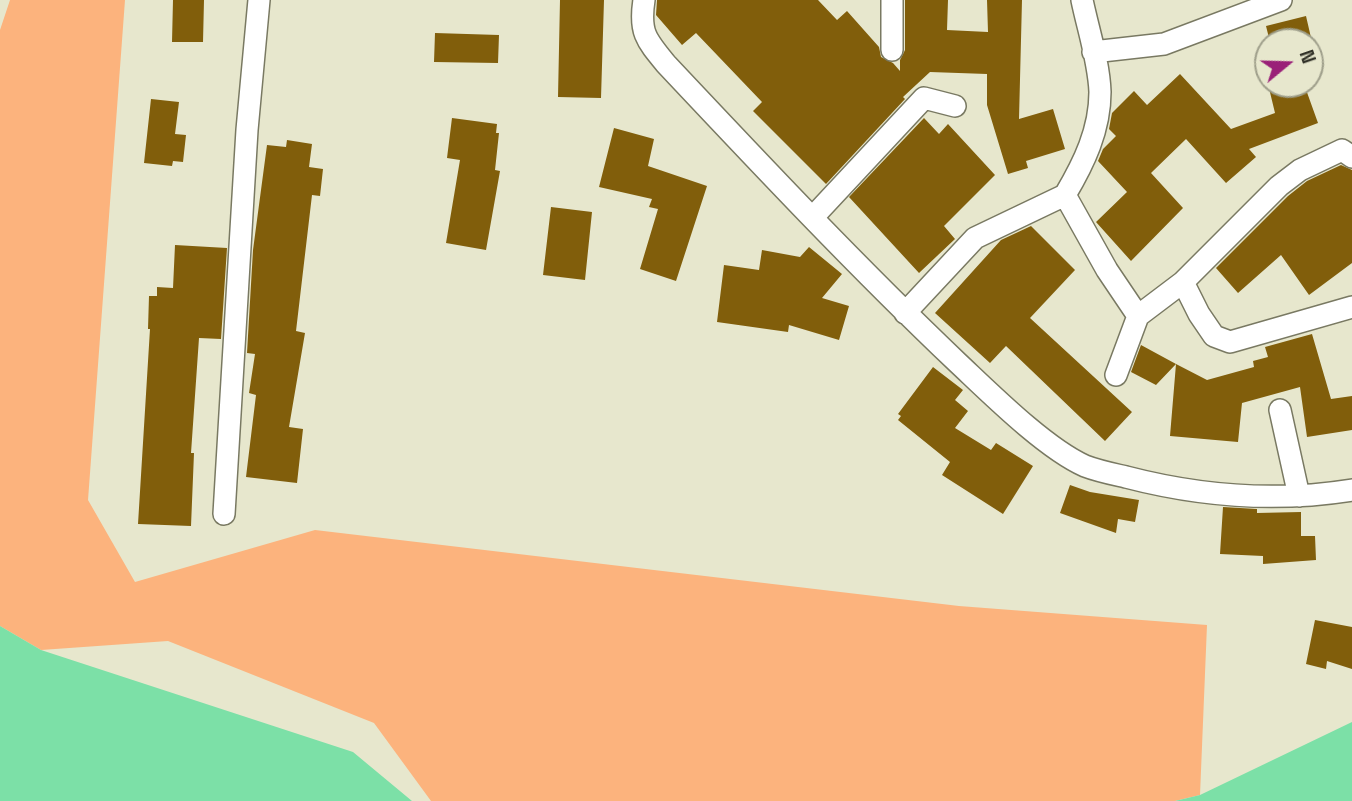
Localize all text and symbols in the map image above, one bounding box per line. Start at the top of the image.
north arrow [1254,28,1324,98]
text: N [1294,47,1321,67]

